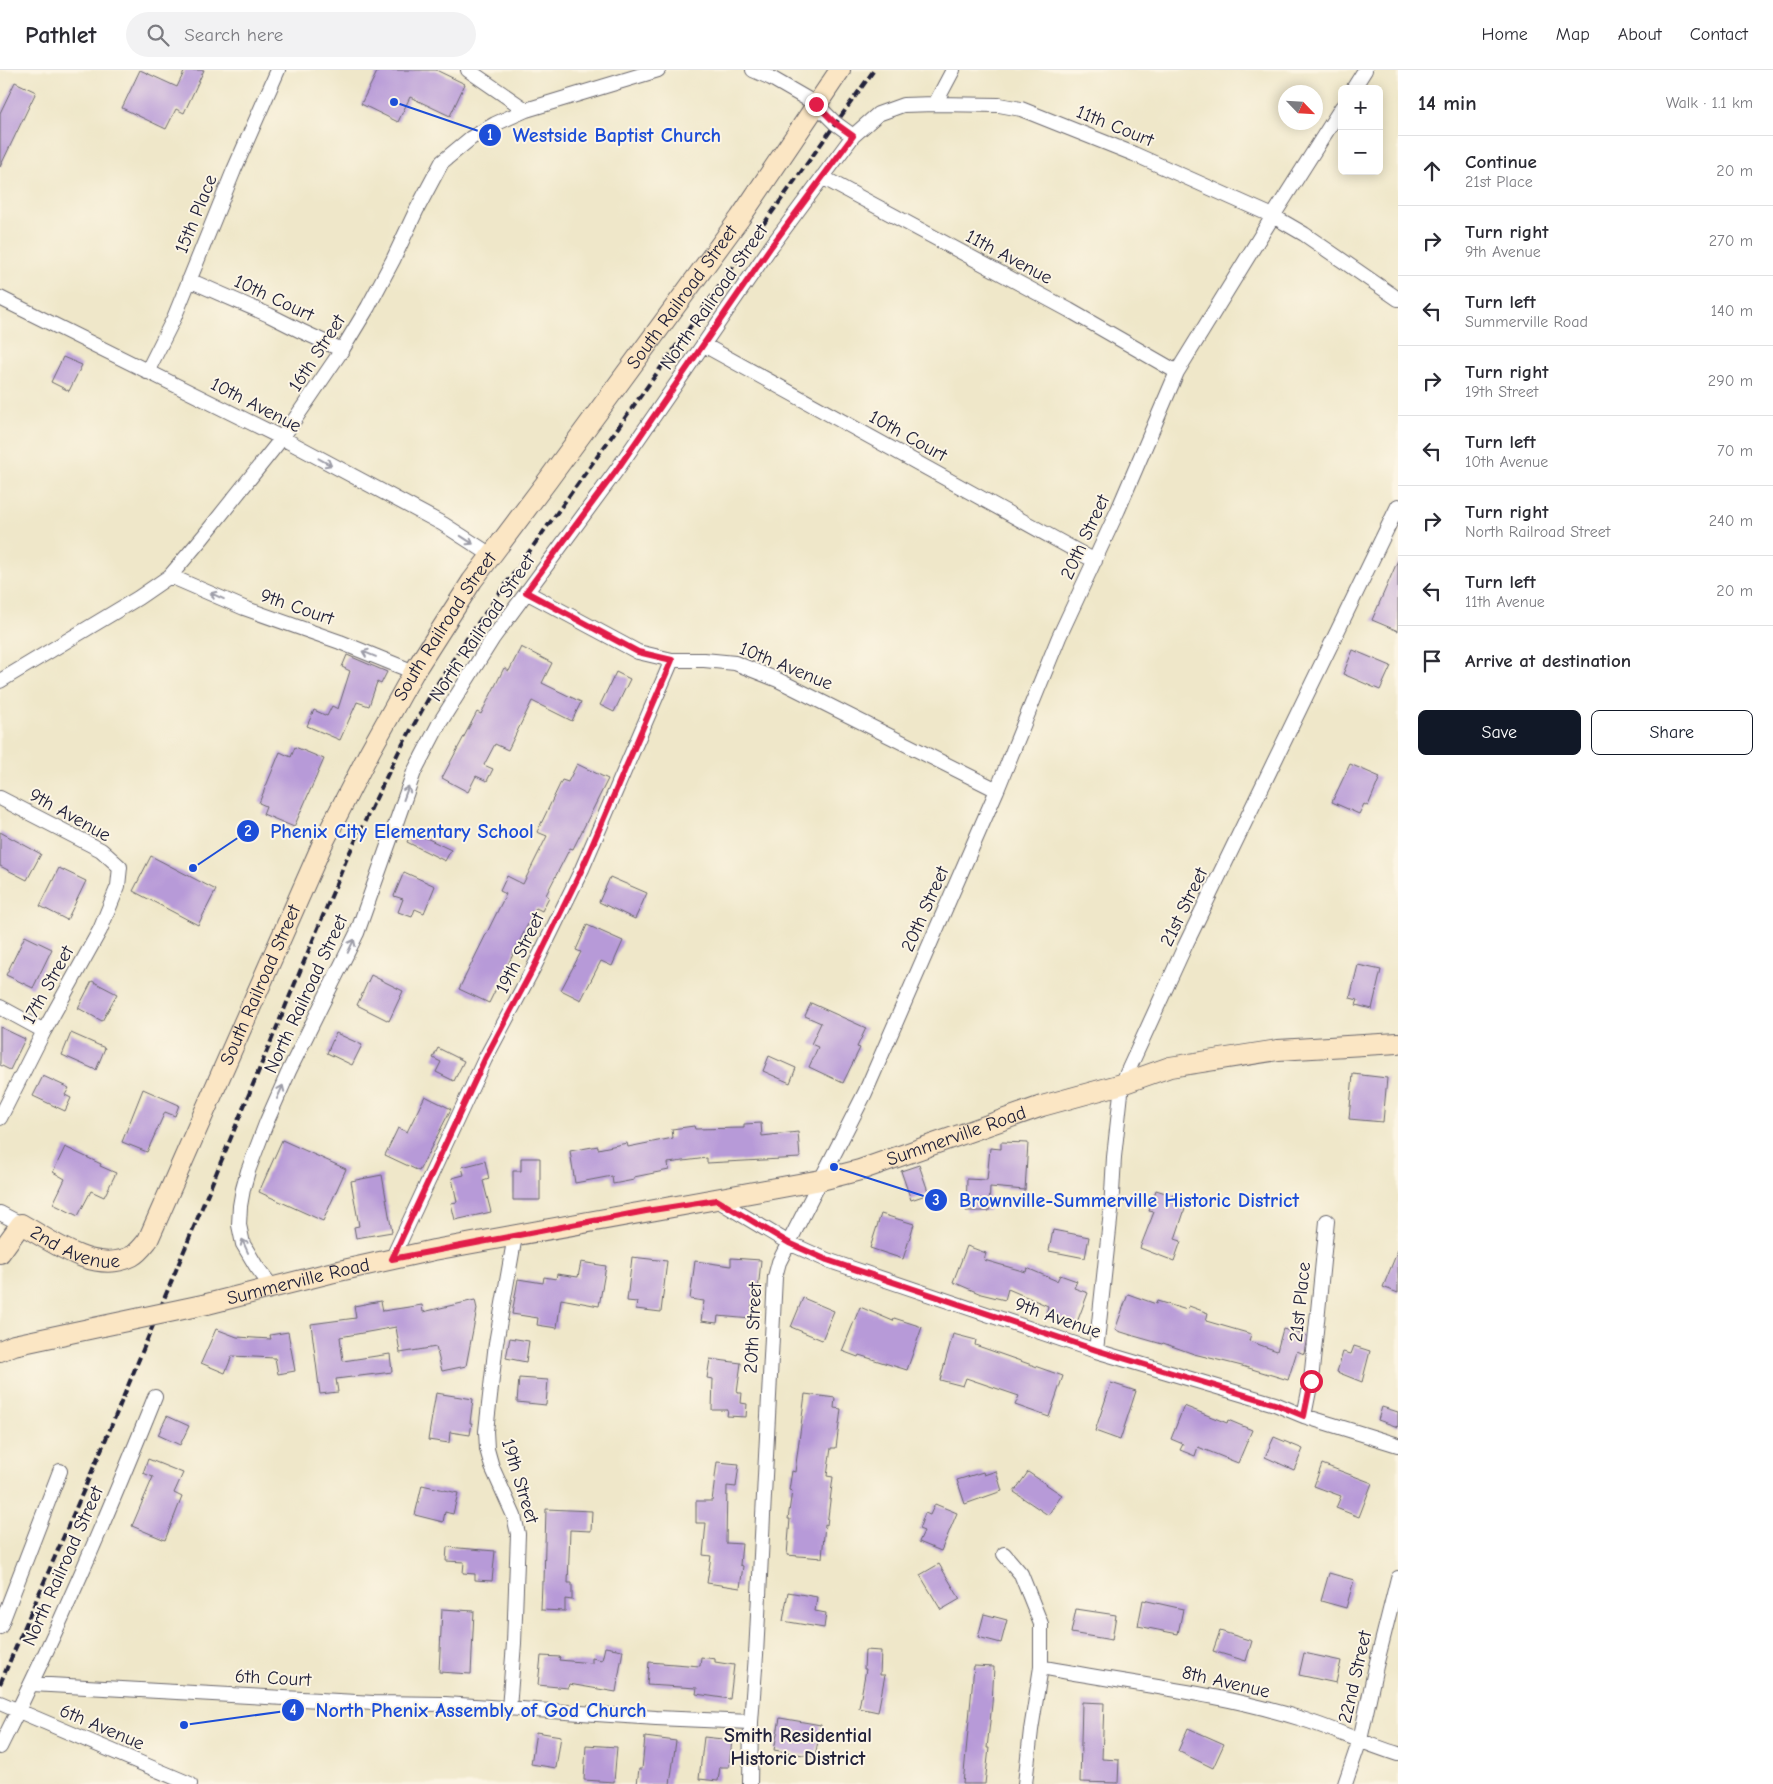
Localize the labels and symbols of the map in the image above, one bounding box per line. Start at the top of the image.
north arrow [1278,85,1323,130]
route end [805,93,828,116]
street label: 11th Court [1073,101,1157,152]
callout: Westside Baptist Church [478,118,731,153]
text: Westside Baptist Church [513,124,721,147]
text: 1 [487,126,493,144]
street label: 15th Place [170,171,222,257]
street label: South Railroad Street [622,220,742,373]
street label: North Railroad Street [656,220,773,374]
street label: 11th Avenue [962,225,1056,289]
street label: 10th Court [231,270,318,326]
street label: 16th Street [284,310,350,396]
street label: 10th Avenue [207,373,305,437]
street label: 10th Court [865,406,951,467]
one-way arrow [317,457,332,467]
street label: 20th Street [1056,491,1114,583]
one-way arrow [460,535,474,545]
street label: South Railroad Street [389,547,501,705]
street label: North Railroad Street [425,550,540,706]
street label: 9th Court [257,584,337,630]
one-way arrow [210,591,225,601]
street label: 10th Avenue [736,637,836,695]
one-way arrow [361,648,376,657]
street label: 9th Avenue [25,784,115,846]
one-way arrow [402,786,411,802]
callout: Phenix City Elementary School [235,813,544,848]
text: Phenix City Elementary School [270,820,534,843]
text: 2 [244,822,252,840]
street label: 20th Street [896,862,954,955]
street label: 21st Street [1156,864,1213,950]
street label: South Railroad Street [215,901,305,1069]
street label: 19th Street [491,909,549,997]
street label: North Railroad Street [260,911,353,1077]
one-way arrow [347,939,356,954]
street label: 17th Street [18,942,79,1028]
one-way arrow [275,1085,285,1100]
street label: Summerville Road [884,1101,1029,1171]
callout: Brownville-Summerville Historic District [924,1183,1309,1218]
text: Brownville-Summerville Historic District [959,1189,1299,1212]
text: 3 [932,1191,940,1209]
street label: 2nd Avenue [26,1221,121,1273]
one-way arrow [240,1239,250,1254]
street label: Summerville Road [225,1254,372,1310]
street label: 21st Place [1285,1261,1315,1343]
street label: 20th Street [740,1281,766,1374]
street label: 9th Avenue [1012,1293,1104,1343]
route start [1300,1370,1323,1393]
street label: 19th Street [497,1436,543,1526]
street label: North Railroad Street [18,1482,108,1649]
street label: 22nd Street [1334,1628,1376,1725]
street label: 8th Avenue [1180,1661,1272,1703]
street label: 6th Court [234,1665,312,1691]
callout: North Phenix Assembly of God Church [280,1692,656,1727]
street label: 6th Avenue [56,1699,148,1755]
text: North Phenix Assembly of God Church [315,1699,647,1722]
text: 4 [289,1701,297,1719]
district label: Smith Residential Historic District [724,1724,872,1770]

